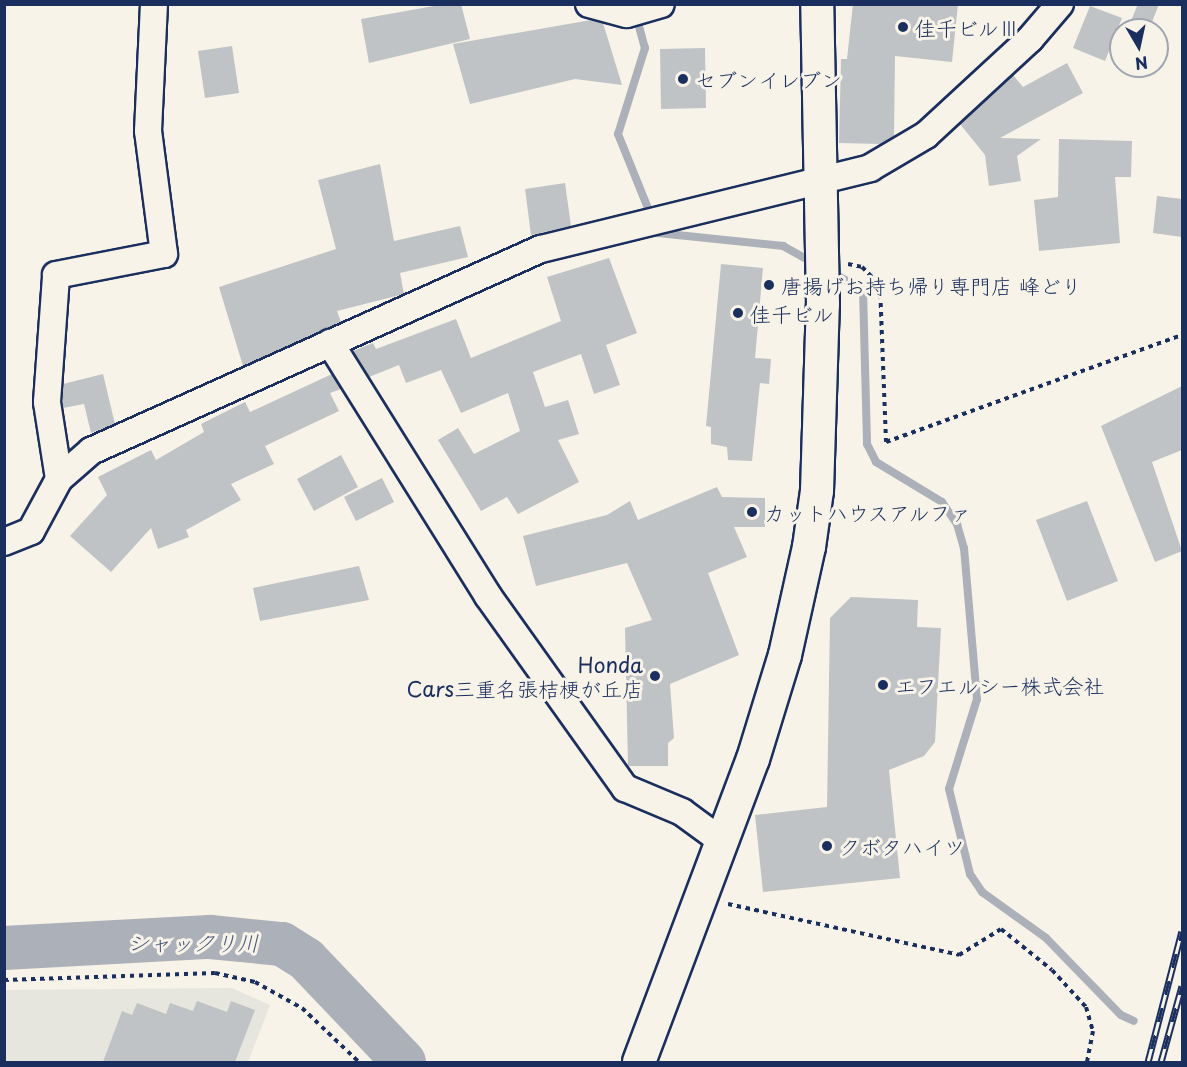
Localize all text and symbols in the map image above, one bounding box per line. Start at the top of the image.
place label: 佳千ビルⅢ [915,14,1020,40]
north arrow [1109,18,1169,78]
marker: 佳千ビルⅢ [896,20,910,34]
text: N [1133,51,1150,77]
place label: セブンイレブン [695,66,842,92]
marker: セブンイレブン [676,72,690,86]
place label: 唐揚げお持ち帰り専門店 峰どり [781,272,1082,298]
marker: 唐揚げお持ち帰り専門店 峰どり [762,278,776,292]
place label: 佳千ビル [750,300,834,326]
marker: 佳千ビル [731,306,745,320]
place label: カットハウスアルファ [764,499,974,525]
marker: カットハウスアルファ [745,505,759,519]
place label: Honda Cars三重名張桔梗が丘店 [407,651,643,701]
marker: Honda Cars三重名張桔梗が丘店 [648,669,662,683]
place label: エフエルシー株式会社 [895,672,1105,698]
marker: エフエルシー株式会社 [876,678,890,692]
place label: クボタハイツ [839,833,965,859]
marker: クボタハイツ [820,839,834,853]
water label: シャックリ川 [127,929,259,955]

